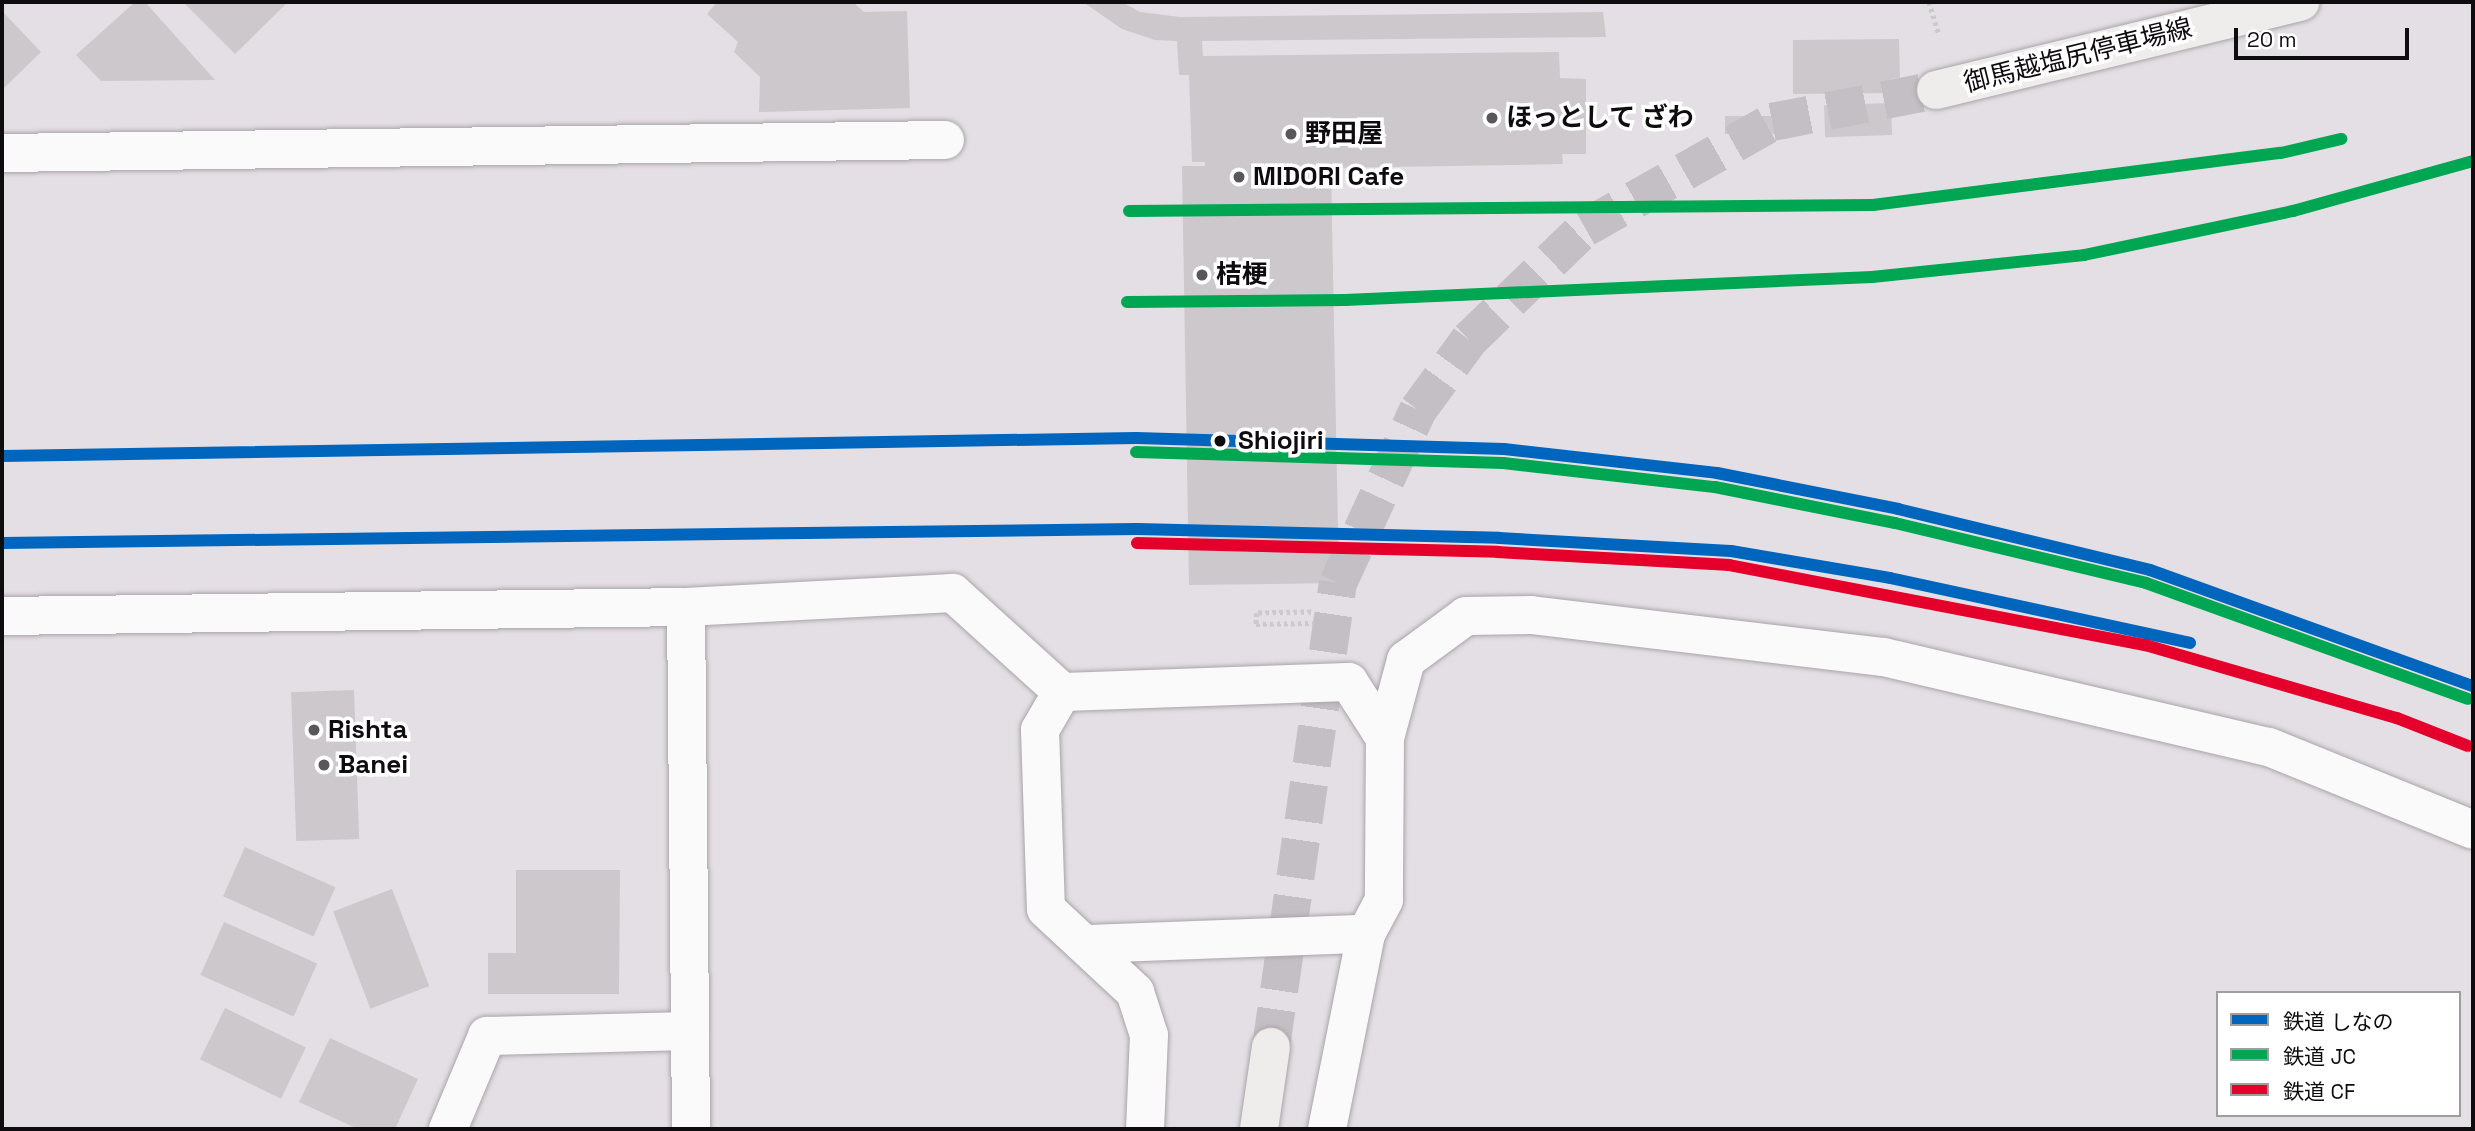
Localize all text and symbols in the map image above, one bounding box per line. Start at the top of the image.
street label: 御馬越塩尻停車場線 [1961,13,2195,99]
scale bar [2237,14,2412,58]
text: 20 m [2247,26,2297,53]
place label: ほっとして ざわ [1506,102,1695,134]
marker: ほっとして ざわ [1484,110,1500,126]
place label: 野田屋 [1305,118,1383,150]
marker: 野田屋 [1283,126,1299,142]
place label: MIDORI Cafe [1253,161,1404,193]
marker: MIDORI Cafe [1231,169,1247,185]
place label: 桔梗 [1216,259,1268,291]
marker: 桔梗 [1194,267,1210,283]
place label: Shiojiri [1238,425,1324,457]
marker: Shiojiri [1208,429,1232,453]
place label: Rishta [328,714,408,746]
marker: Rishta [306,722,322,738]
place label: Banei [338,749,408,781]
marker: Banei [316,757,332,773]
legend [2216,991,2461,1117]
text: 鉄道 しなの [2283,1008,2393,1035]
text: 鉄道 JC [2283,1043,2356,1070]
text: 鉄道 CF [2283,1078,2355,1105]

